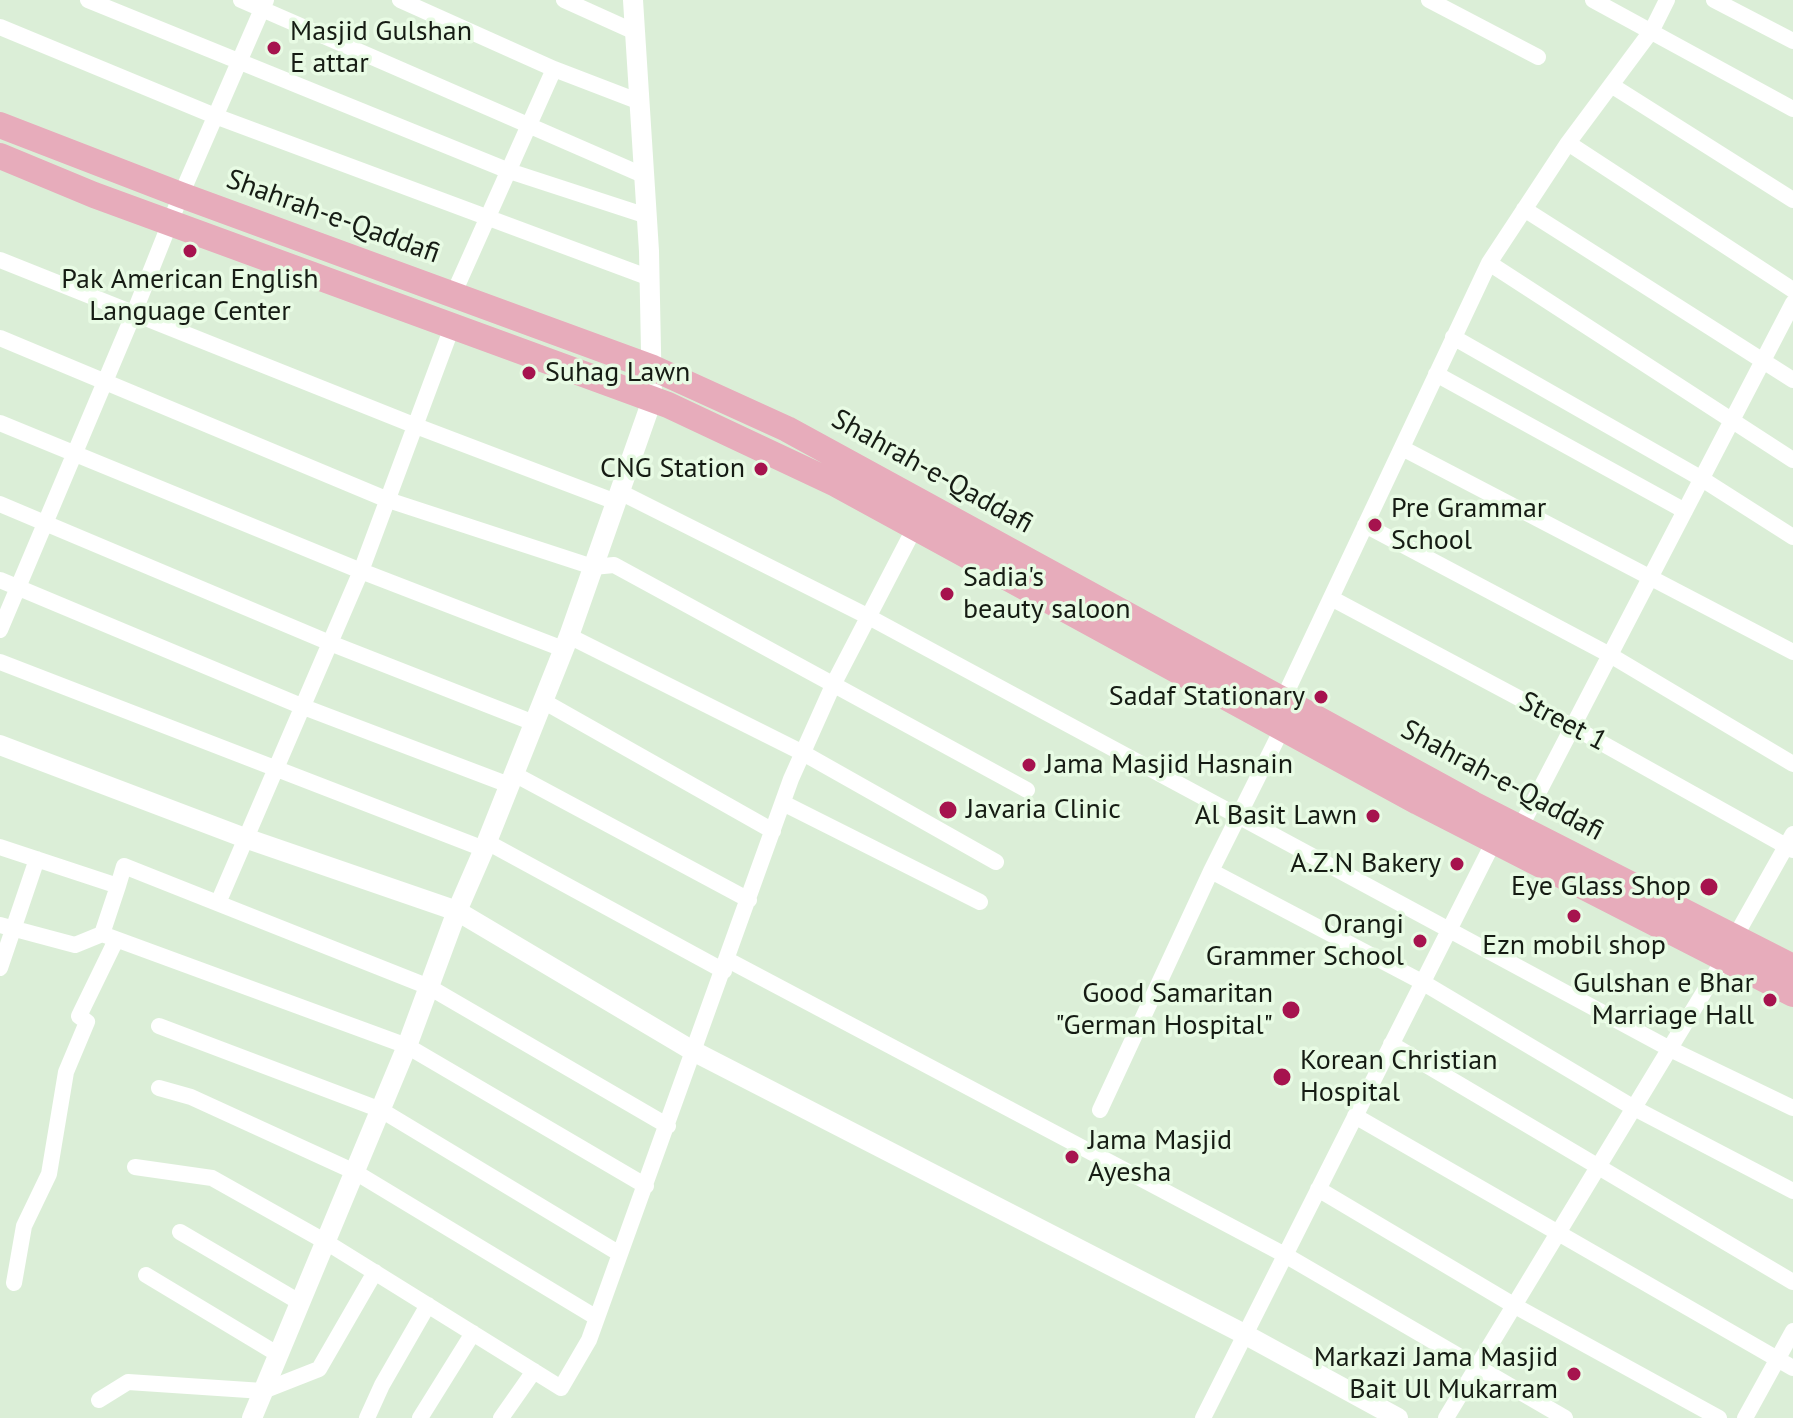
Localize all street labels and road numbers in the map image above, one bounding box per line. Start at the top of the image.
street label: Shahrah-e-Qaddafi [222,163,444,271]
street label: Shahrah-e-Qaddafi [826,403,1038,541]
street label: Street 1 [1514,685,1612,759]
street label: Shahrah-e-Qaddafi [1395,713,1609,849]

